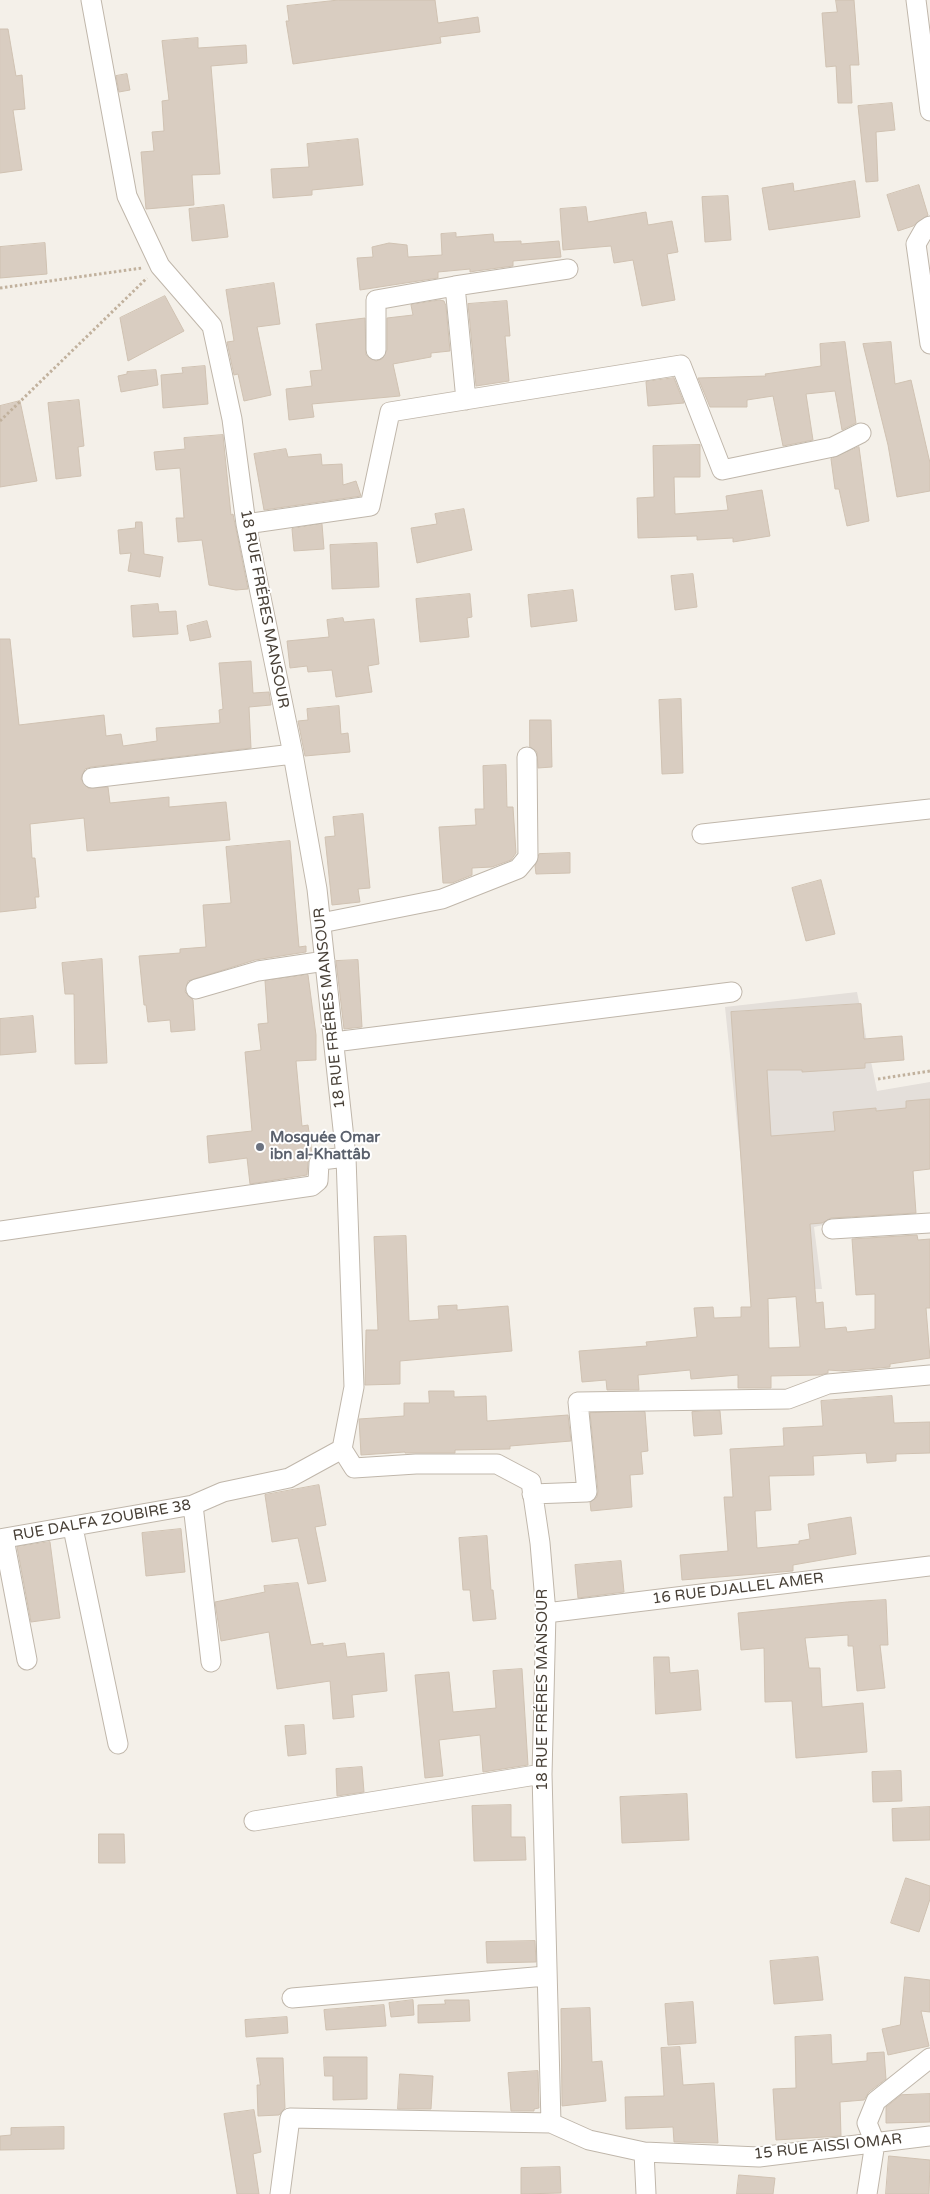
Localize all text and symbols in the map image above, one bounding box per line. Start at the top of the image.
street label: 18 RUE FRÉRES MANSOUR [236,508,292,710]
street label: 18 RUE FRÉRES MANSOUR [310,907,350,1109]
place label: Mosquée Omar ibn al-Khattâb [270,1129,380,1164]
marker: Mosquée Omar ibn al-Khattâb [254,1141,266,1153]
street label: RUE DALFA ZOUBIRE 38 [12,1496,192,1546]
street label: 16 RUE DJALLEL AMER [651,1570,825,1608]
street label: 18 RUE FRÉRES MANSOUR [534,1589,552,1791]
street label: 15 RUE AISSI OMAR [753,2130,903,2164]

